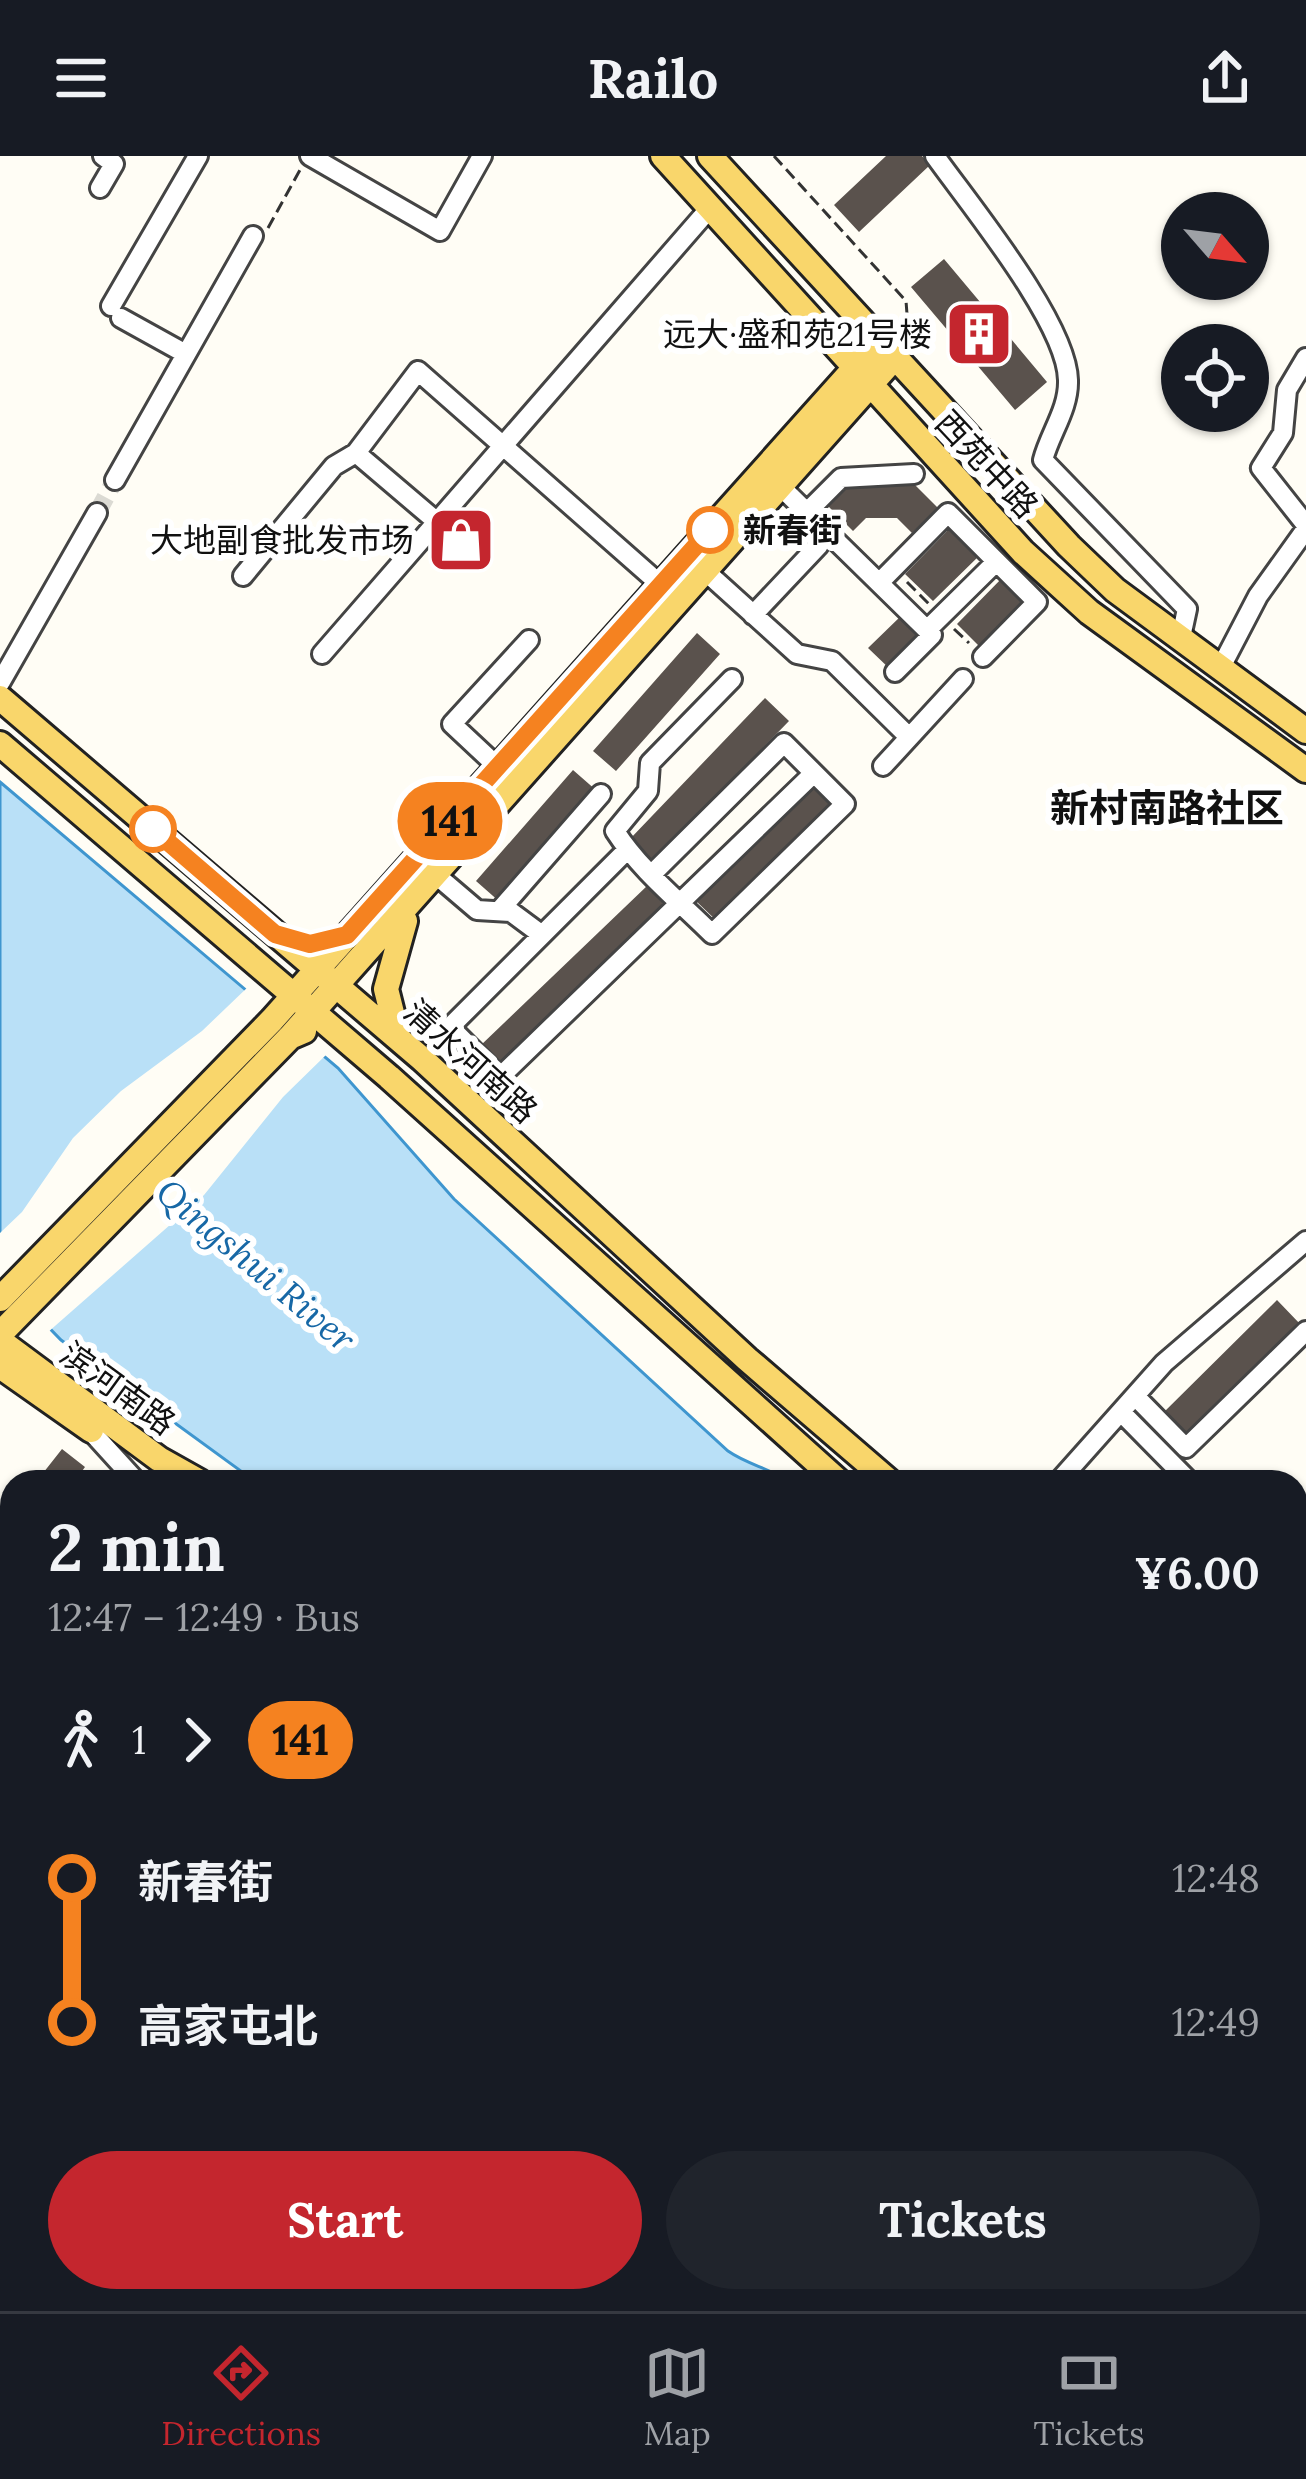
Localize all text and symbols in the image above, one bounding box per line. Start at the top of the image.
text: Railo [588,44,718,113]
icon: menu [48,45,114,111]
icon: share [1192,45,1258,111]
north arrow [1161,192,1269,300]
map controls [1161,192,1269,432]
building icon: 远大·盛和苑21号楼 [944,299,1014,369]
place label: 远大·盛和苑21号楼 [663,313,932,355]
button: locate [1161,324,1269,432]
street label: 西苑中路 [927,401,1047,527]
shop icon: 大地副食批发市场 [426,505,496,575]
marker: 新春街 [688,508,732,552]
place label: 新春街 [743,509,842,551]
place label: 大地副食批发市场 [150,519,414,561]
line badge: 141 [381,782,519,860]
district label: 新村南路社区 [1050,783,1284,833]
text: 141 [421,794,479,848]
unlabelled marker [131,807,175,851]
street label: 清水河南路 [396,990,546,1132]
water label: Qingshui River [147,1168,365,1362]
street label: 滨河南路 [52,1332,184,1444]
text: 2 min [48,1505,225,1589]
text: ¥6.00 [1135,1544,1260,1601]
text: 12:47 – 12:49 · Bus [48,1592,360,1642]
icon: walk [48,1707,114,1773]
icon: forward [164,1707,230,1773]
text: 141 [272,1713,329,1767]
text: 1 [132,1715,146,1765]
text: 新春街 [138,1853,273,1910]
text: 12:48 [1172,1853,1260,1903]
text: 高家屯北 [138,1997,318,2054]
text: 12:49 [1171,1997,1260,2047]
button: Start [48,2151,642,2289]
button: Tickets [666,2151,1260,2289]
tab: Directions [161,2340,321,2454]
tab: Map [644,2340,711,2454]
tab: Tickets [1033,2340,1145,2454]

